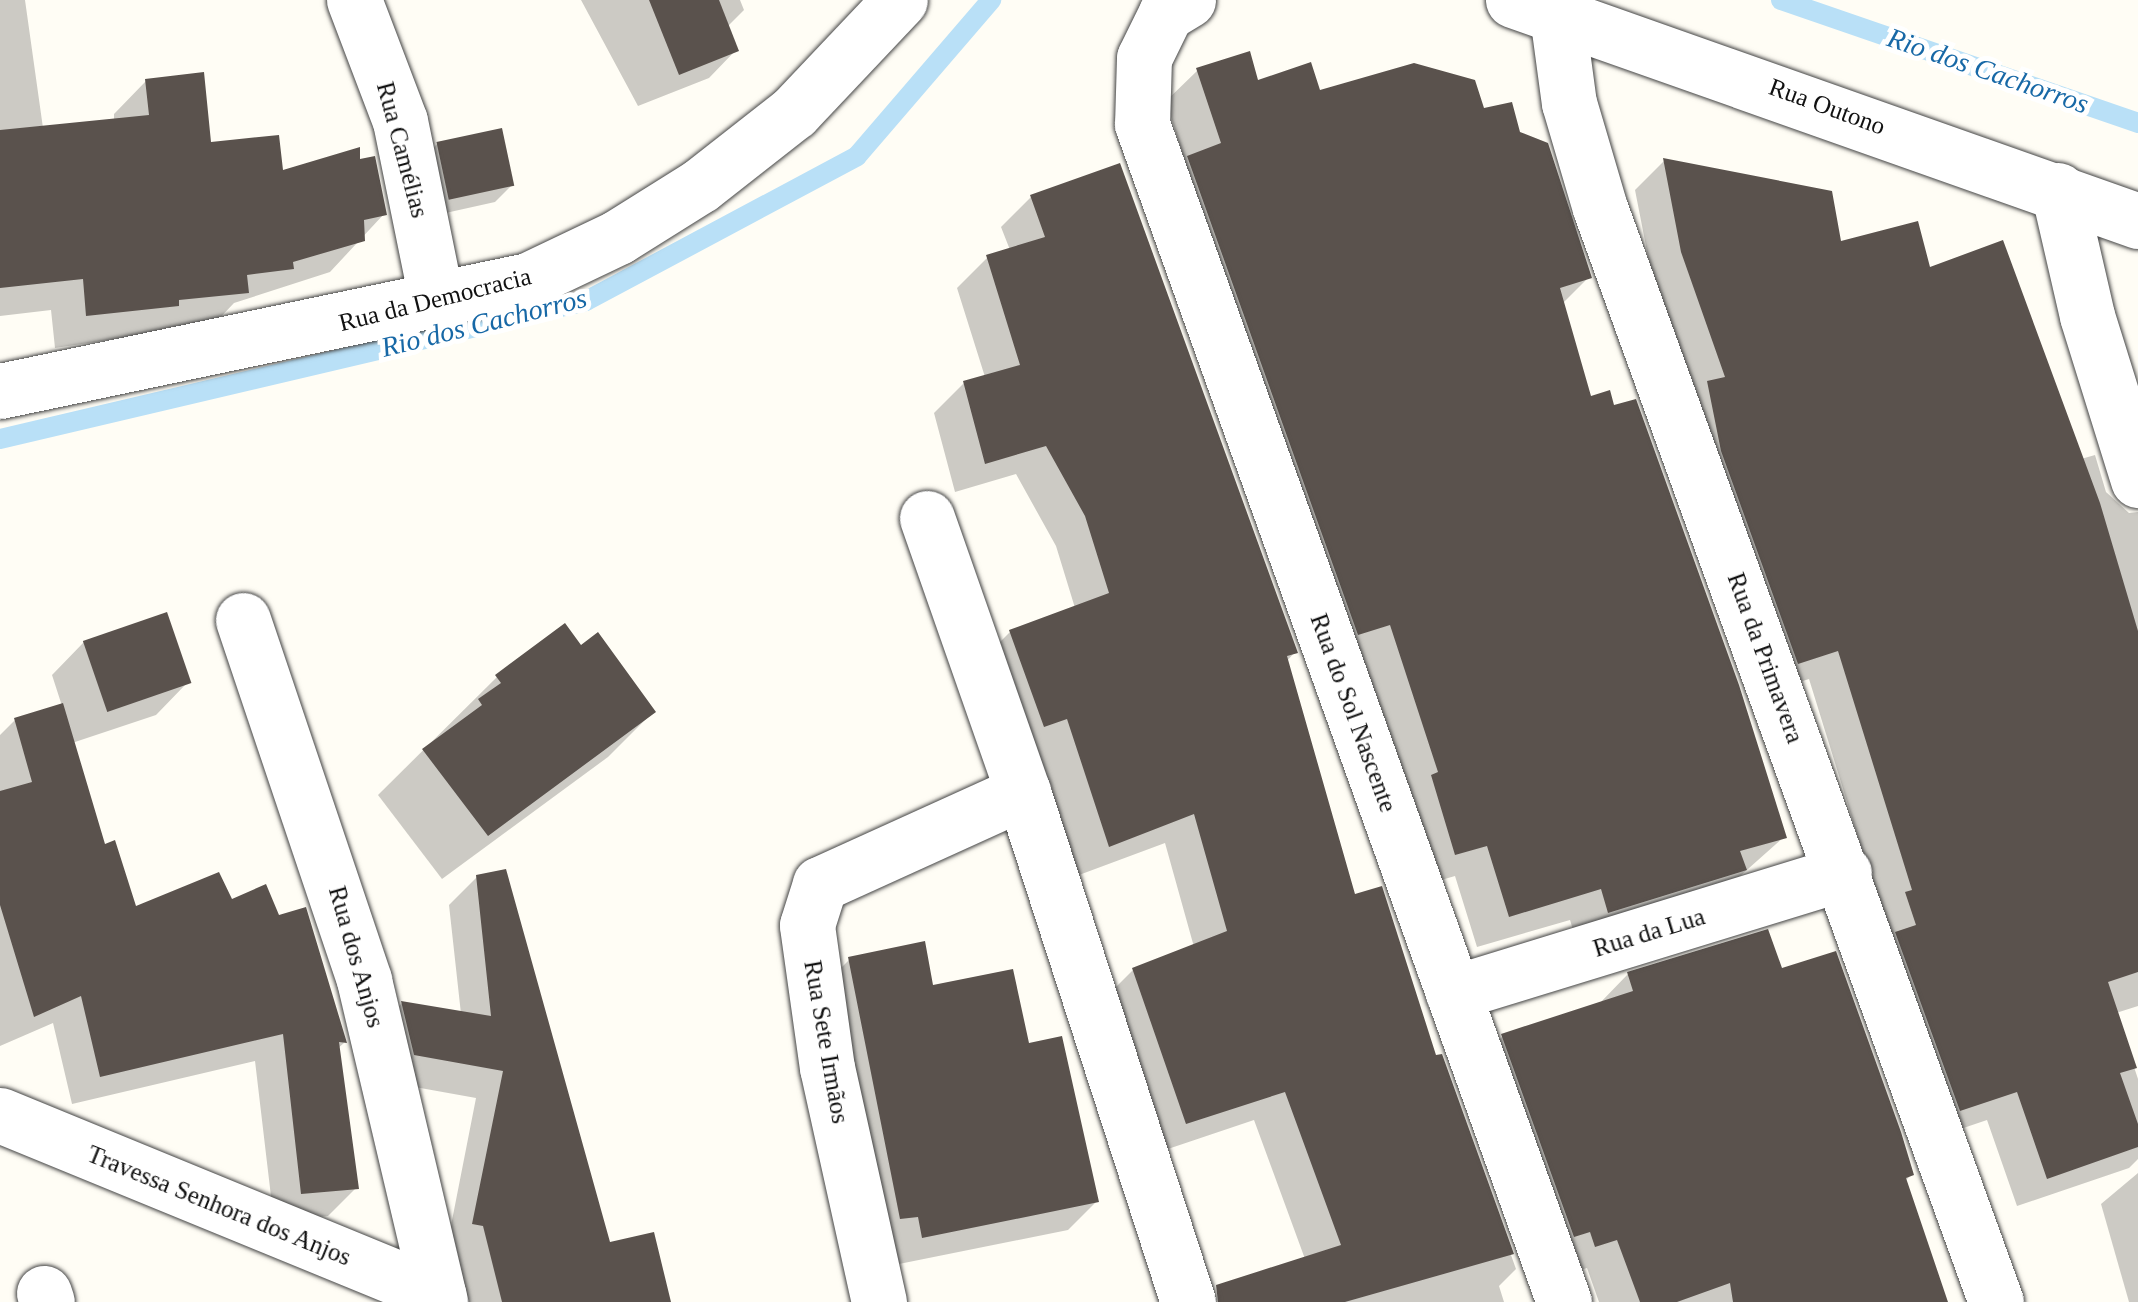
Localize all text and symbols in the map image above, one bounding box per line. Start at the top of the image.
water label: Rio dos Cachorros [1883,21,2093,121]
street label: Rua Outono [1765,72,1889,142]
street label: Rua Camélias [369,79,435,221]
street label: Rua da Democracia [336,262,534,338]
water label: Rio dos Cachorros [378,281,590,365]
street label: Rua da Primavera [1720,569,1810,747]
street label: Rua do Sol Nascente [1303,610,1403,816]
street label: Rua dos Anjos [321,882,391,1032]
street label: Rua da Lua [1590,902,1708,964]
street label: Rua Sete Irmãos [797,958,855,1126]
street label: Travessa Senhora dos Anjos [82,1139,356,1273]

